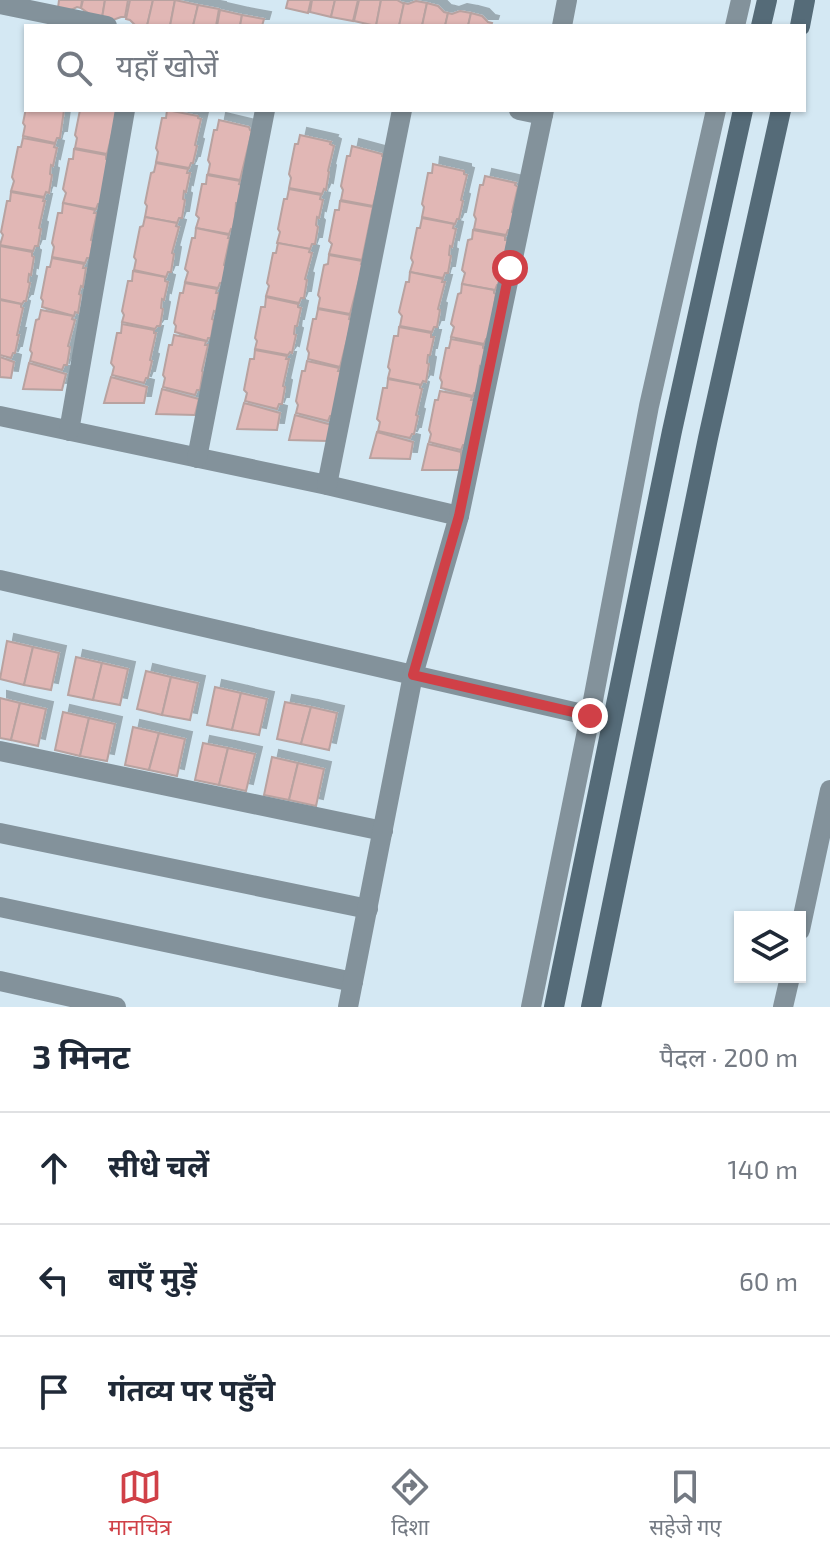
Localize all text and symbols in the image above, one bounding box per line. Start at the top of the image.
search box [24,24,806,112]
icon: search [52,46,96,90]
text: यहाँ खोजें [116,47,218,83]
route start [492,250,528,286]
route end [572,698,608,734]
map controls [734,911,806,983]
button: layers [734,911,806,983]
text: 3 मिनट [32,1035,130,1076]
text: पैदल · 200 m [660,1041,798,1072]
icon: ahead [32,1146,76,1190]
text: सीधे चलें [108,1147,209,1183]
text: 140 m [727,1153,798,1184]
icon: left [32,1258,76,1302]
text: बाएँ मुड़ें [108,1259,197,1295]
text: 60 m [739,1265,798,1296]
icon: arrive [32,1370,76,1414]
text: गंतव्य पर पहुँचे [108,1371,275,1407]
tab: मानचित्र [108,1465,171,1544]
tab: दिशा [388,1465,432,1544]
tab: सहेजे गए [649,1465,722,1544]

